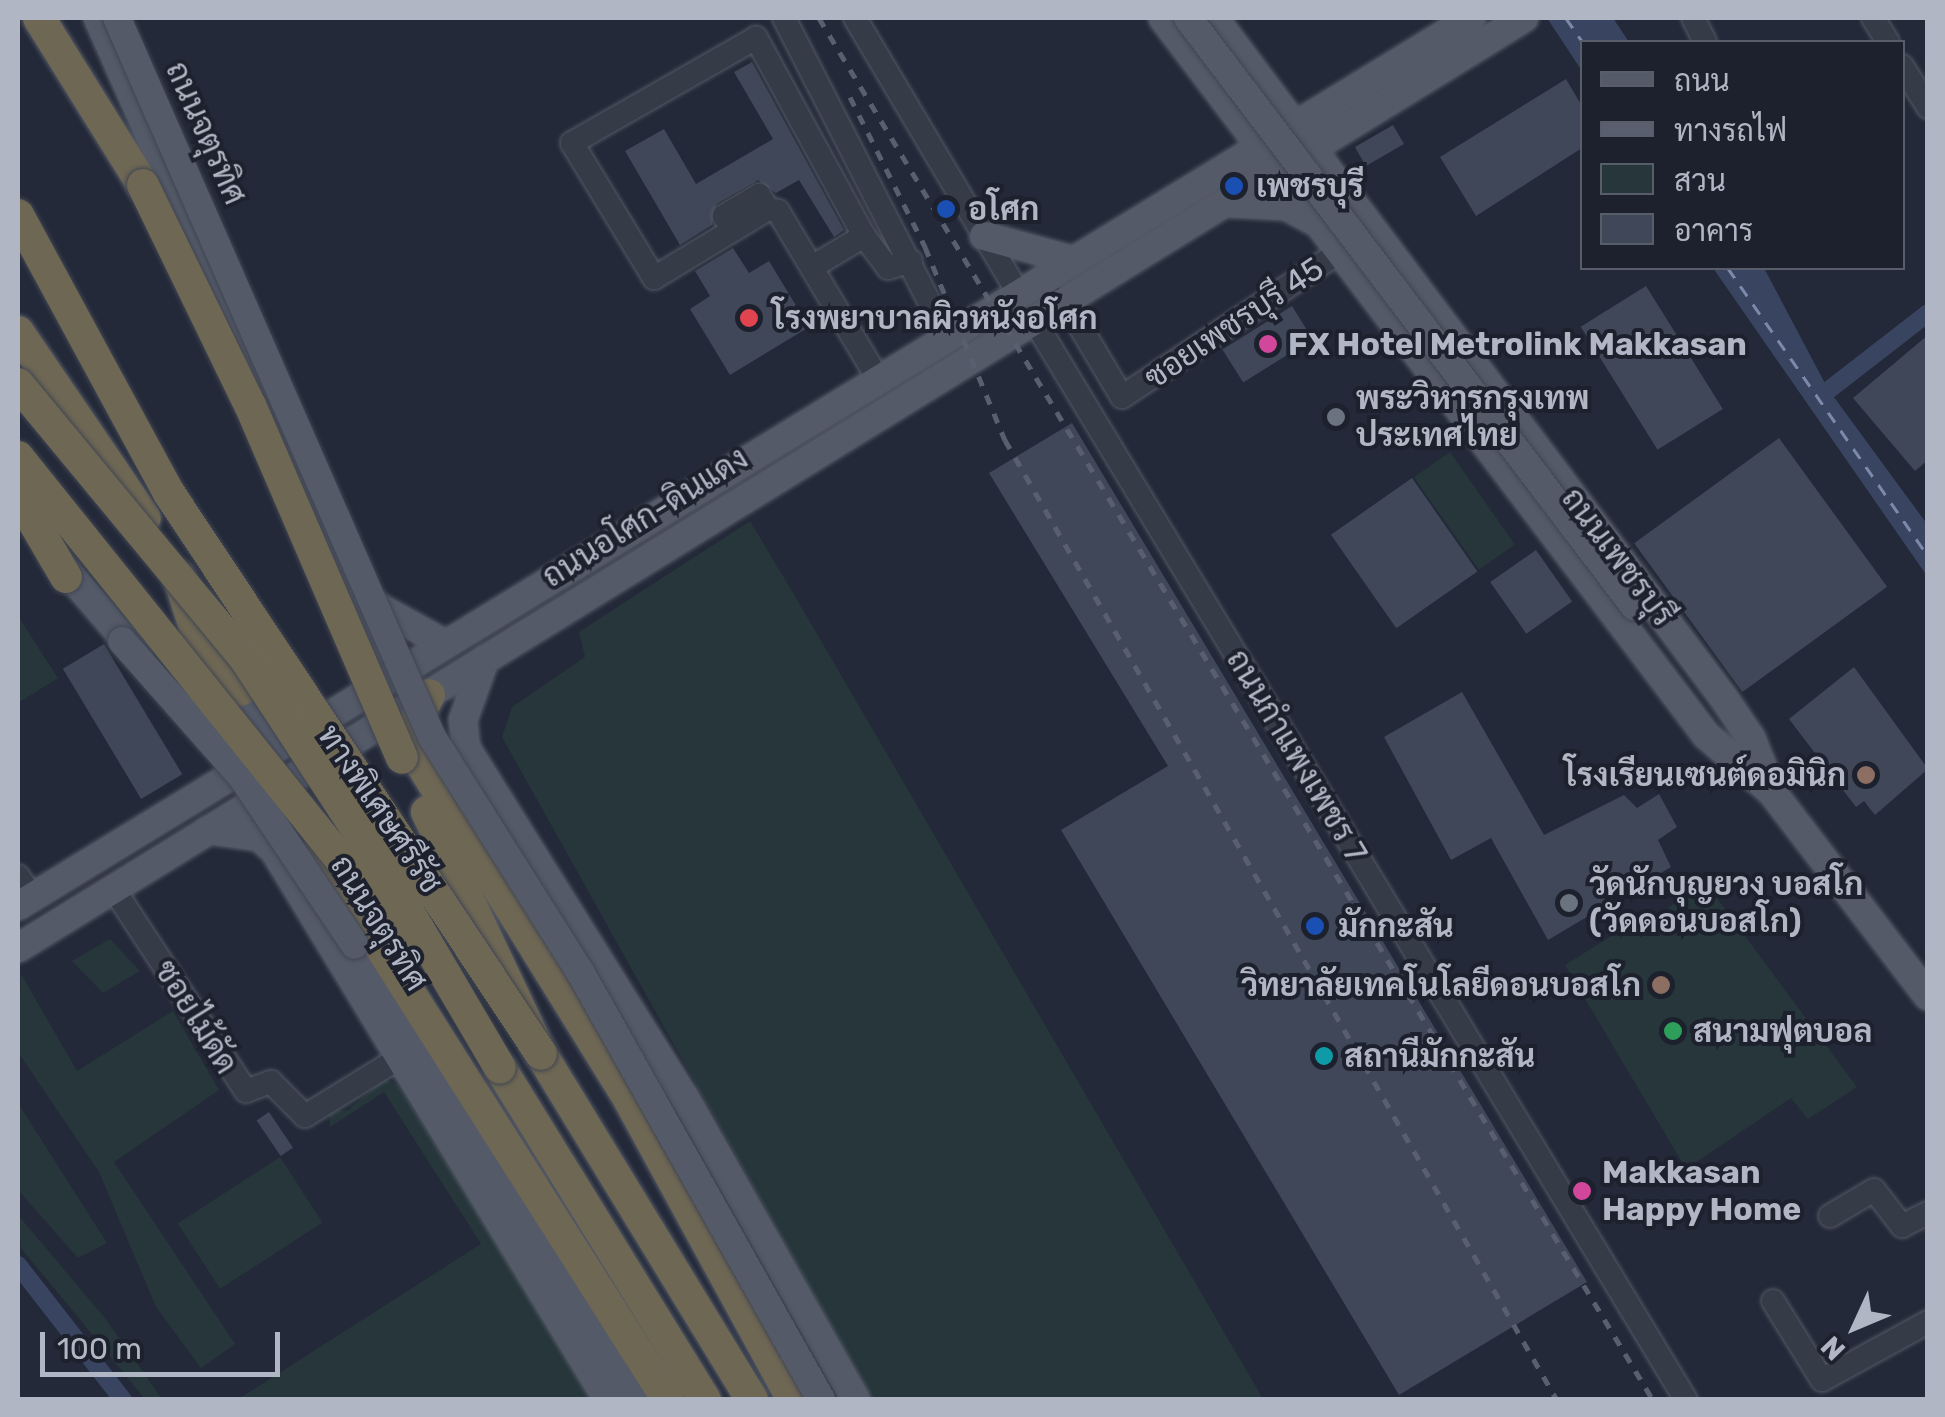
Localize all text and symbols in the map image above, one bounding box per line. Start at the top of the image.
legend [1580,40,1905,270]
street label: ถนนจตุรทิศ [157,56,255,210]
text: ถนน [1674,63,1730,99]
text: ทางรถไฟ [1674,113,1787,149]
text: สวน [1674,163,1726,199]
place label: เพชรบุรี [1256,167,1364,205]
marker: เพชรบุรี [1221,173,1247,199]
place label: อโศก [968,190,1039,228]
marker: อโศก [933,196,959,222]
text: อาคาร [1674,213,1753,249]
street label: ซอยเพชรบุรี 45 [1137,249,1331,397]
place label: โรงพยาบาลผิวหนังอโศก [772,299,1098,337]
marker: โรงพยาบาลผิวหนังอโศก [736,305,762,331]
place label: FX Hotel Metrolink Makkasan [1288,325,1747,363]
marker: FX Hotel Metrolink Makkasan [1257,333,1279,355]
place label: พระวิหารกรุงเทพ ประเทศไทย [1356,380,1589,455]
marker: พระวิหารกรุงเทพ ประเทศไทย [1325,406,1347,428]
street label: ถนนอโศก-ดินแดง [535,439,755,595]
street label: ถนนเพชรบุรี [1554,480,1682,634]
street label: ถนนกำแพงเพชร 7 [1218,643,1376,869]
street label: ทางพิเศษศรีรัช [310,718,450,900]
place label: โรงเรียนเซนต์ดอมินิก [1564,756,1846,794]
marker: โรงเรียนเซนต์ดอมินิก [1855,764,1877,786]
street label: ถนนจตุรทิศ [322,848,436,998]
place label: วัดนักบุญยวง บอสโก (วัดดอนบอสโก) [1589,866,1863,941]
marker: วัดนักบุญยวง บอสโก (วัดดอนบอสโก) [1558,892,1580,914]
place label: มักกะสัน [1338,907,1454,945]
marker: มักกะสัน [1302,913,1328,939]
street label: ซอยไม้ดัด [146,953,246,1081]
place label: วิทยาลัยเทคโนโลยีดอนบอสโก [1241,966,1641,1004]
marker: วิทยาลัยเทคโนโลยีดอนบอสโก [1650,974,1672,996]
place label: สนามฟุตบอล [1693,1012,1872,1050]
marker: สนามฟุตบอล [1662,1020,1684,1042]
place label: สถานีมักกะสัน [1344,1037,1535,1075]
marker: สถานีมักกะสัน [1313,1045,1335,1067]
place label: Makkasan Happy Home [1602,1154,1802,1229]
marker: Makkasan Happy Home [1571,1180,1593,1202]
north arrow [1805,1277,1905,1377]
scale bar [45,1312,285,1374]
text: N [1814,1329,1852,1367]
text: 100 m [57,1331,142,1367]

